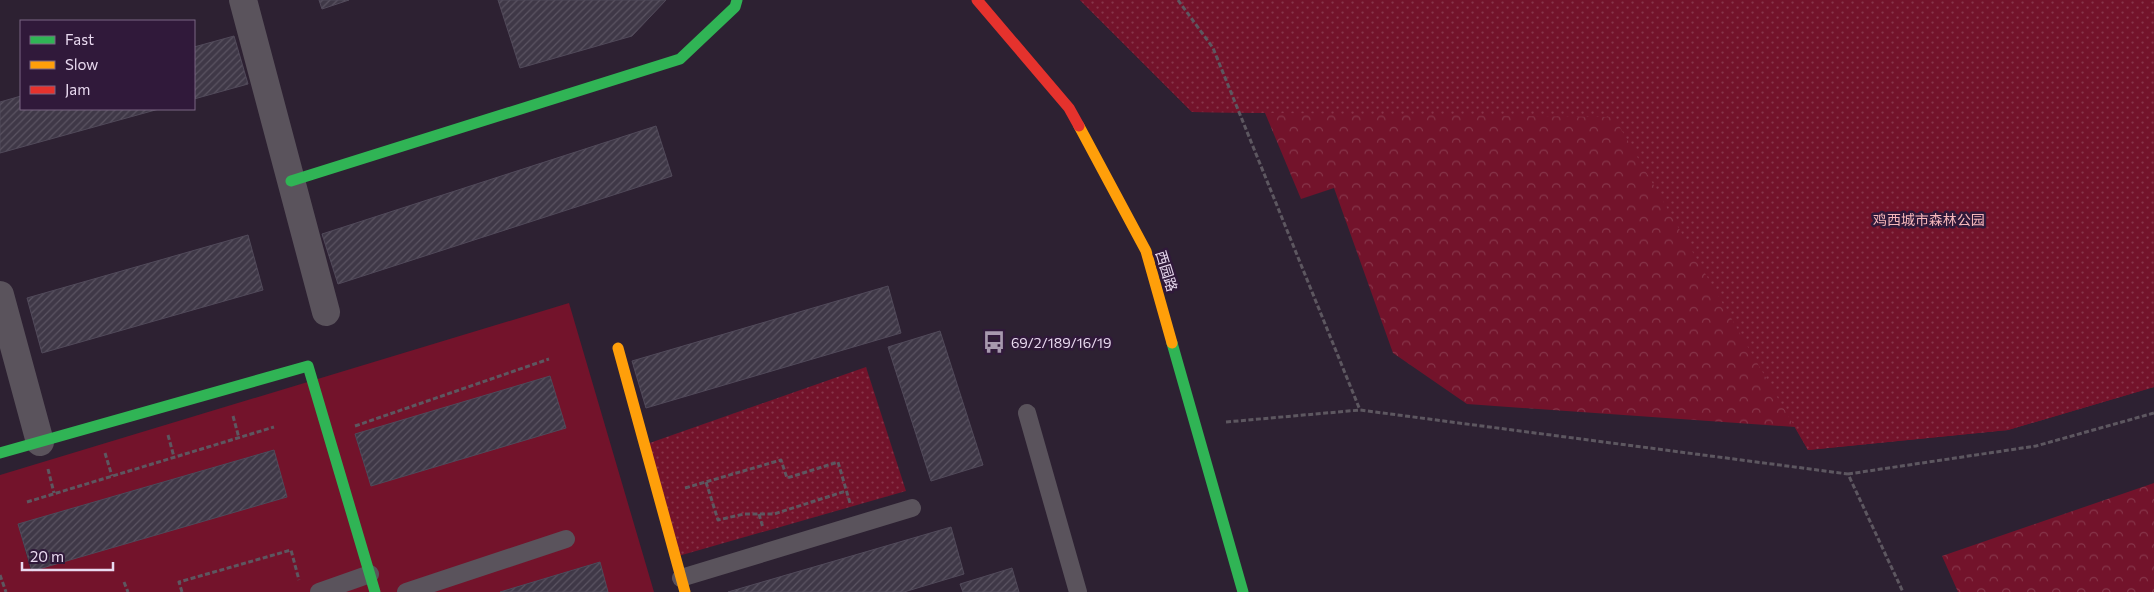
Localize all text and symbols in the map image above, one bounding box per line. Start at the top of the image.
legend [20,20,195,110]
text: Fast [65,30,94,48]
text: Slow [65,55,98,73]
text: Jam [65,80,90,98]
park label: 鸡西城市森林公园 [1873,211,1985,228]
street label: 西园路 [1153,248,1181,294]
bus stop icon: 69/2/189/16/19 [981,329,1007,355]
place label: 69/2/189/16/19 [1011,334,1112,351]
scale bar [22,540,114,572]
text: 20 m [30,547,64,565]

